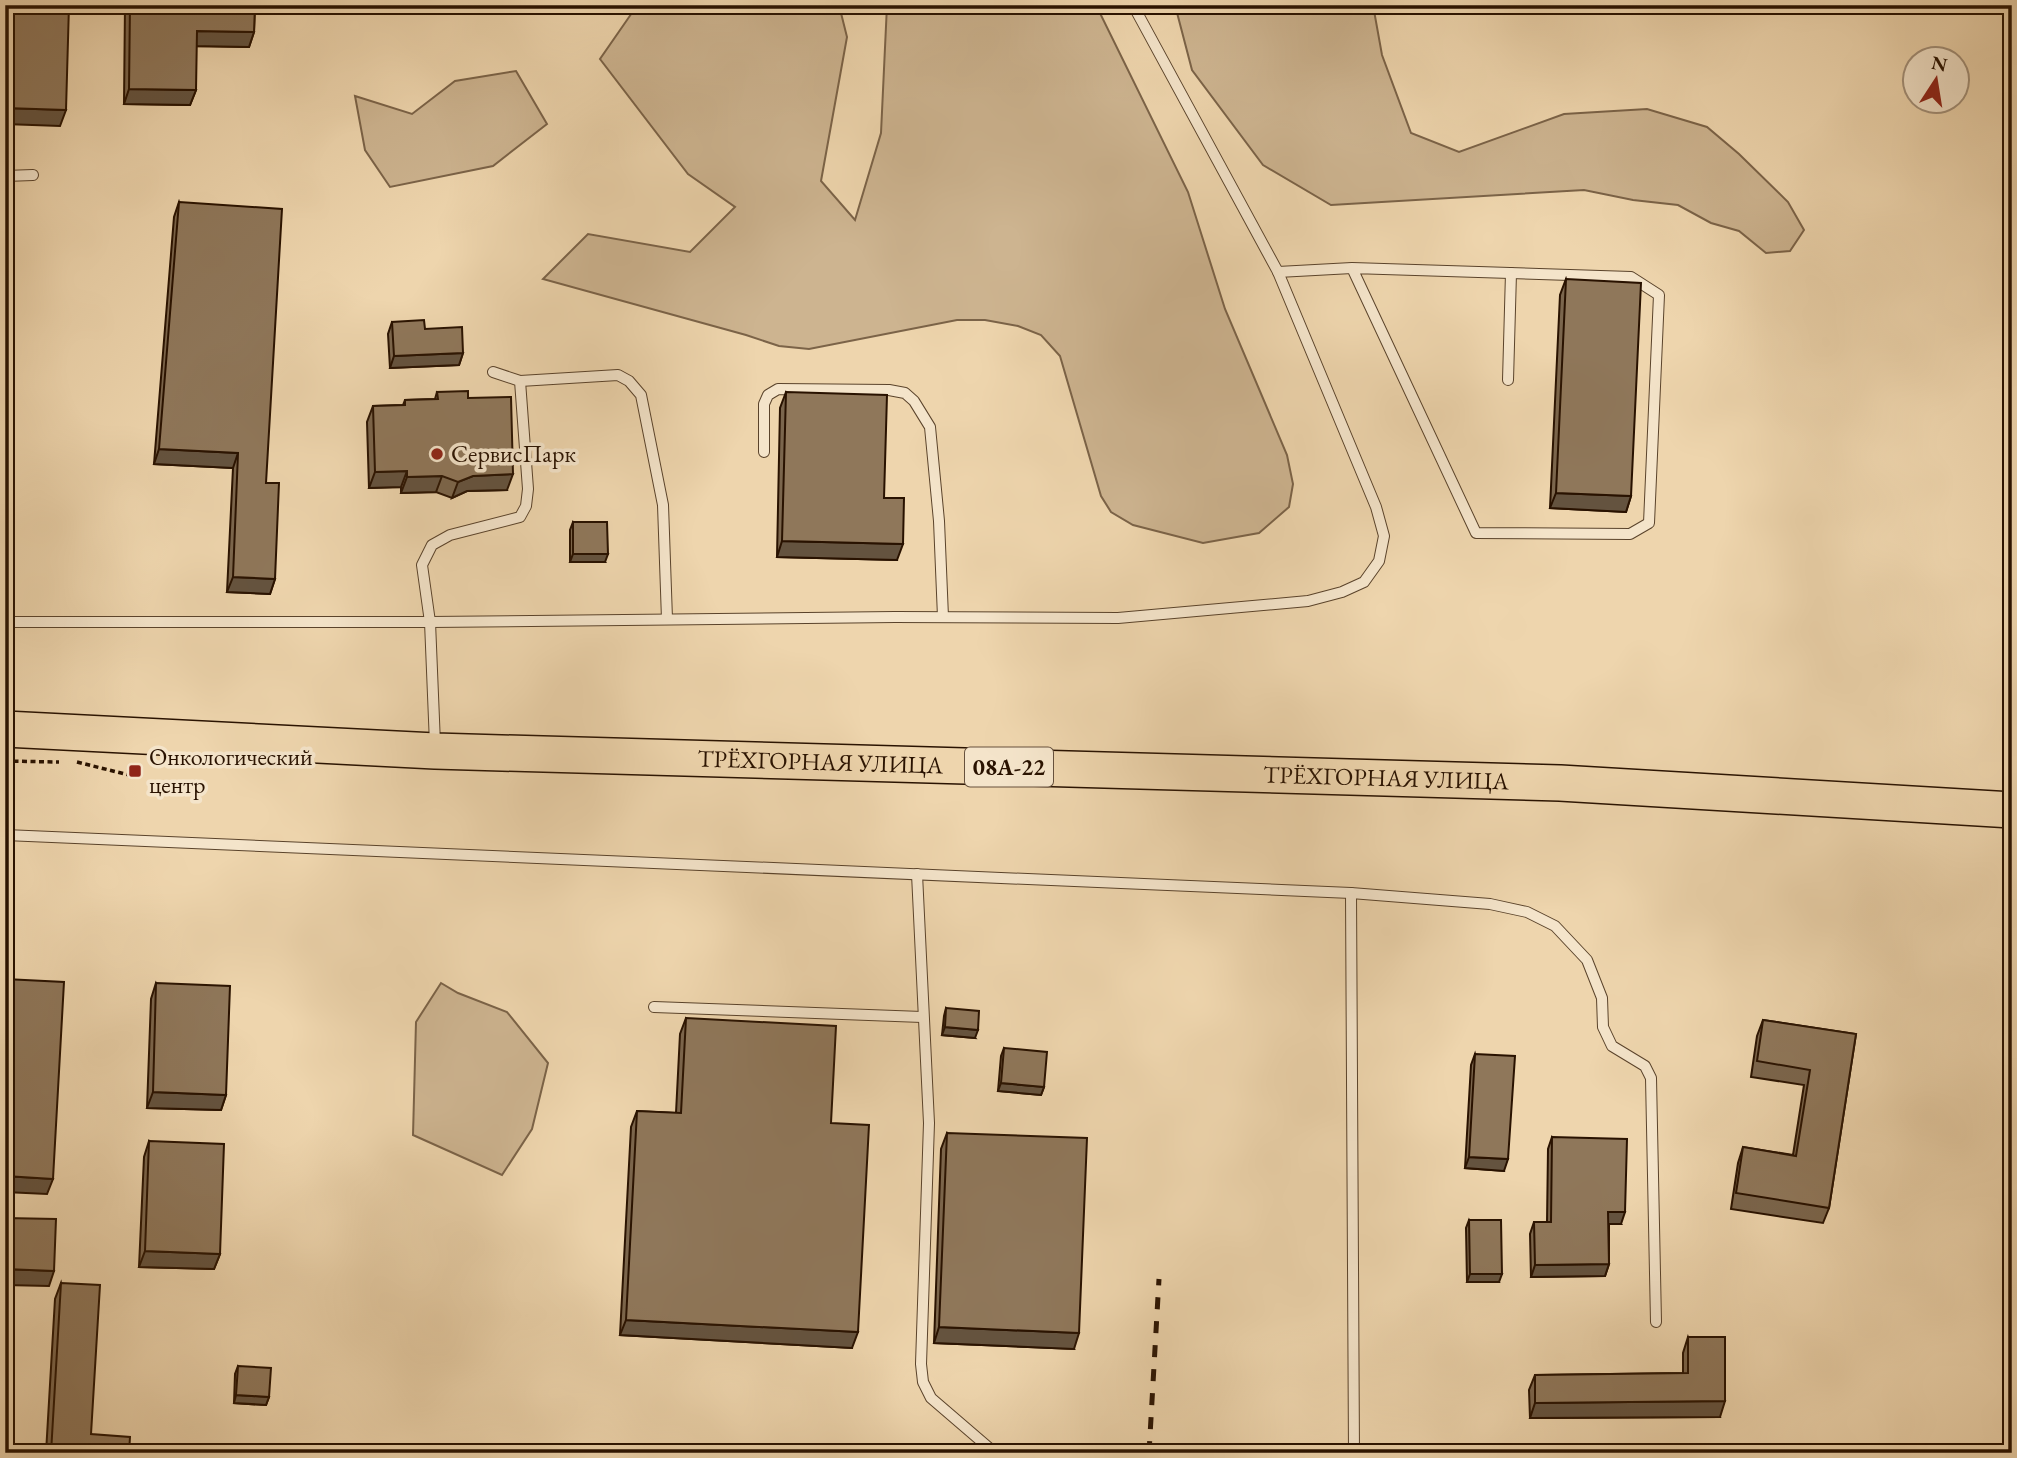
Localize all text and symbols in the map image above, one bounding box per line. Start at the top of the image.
north arrow [1902,46,1972,116]
text: N [1929,50,1950,78]
place label: СервисПарк [451,438,576,469]
marker: СервисПарк [429,446,445,462]
place label: Онкологический центр [149,741,313,800]
street label: ТРЁХГОРНАЯ УЛИЦА [697,742,944,780]
road number: 08А-22 [965,748,1053,786]
street label: ТРЁХГОРНАЯ УЛИЦА [1263,759,1510,797]
marker: Онкологический центр [127,763,143,779]

